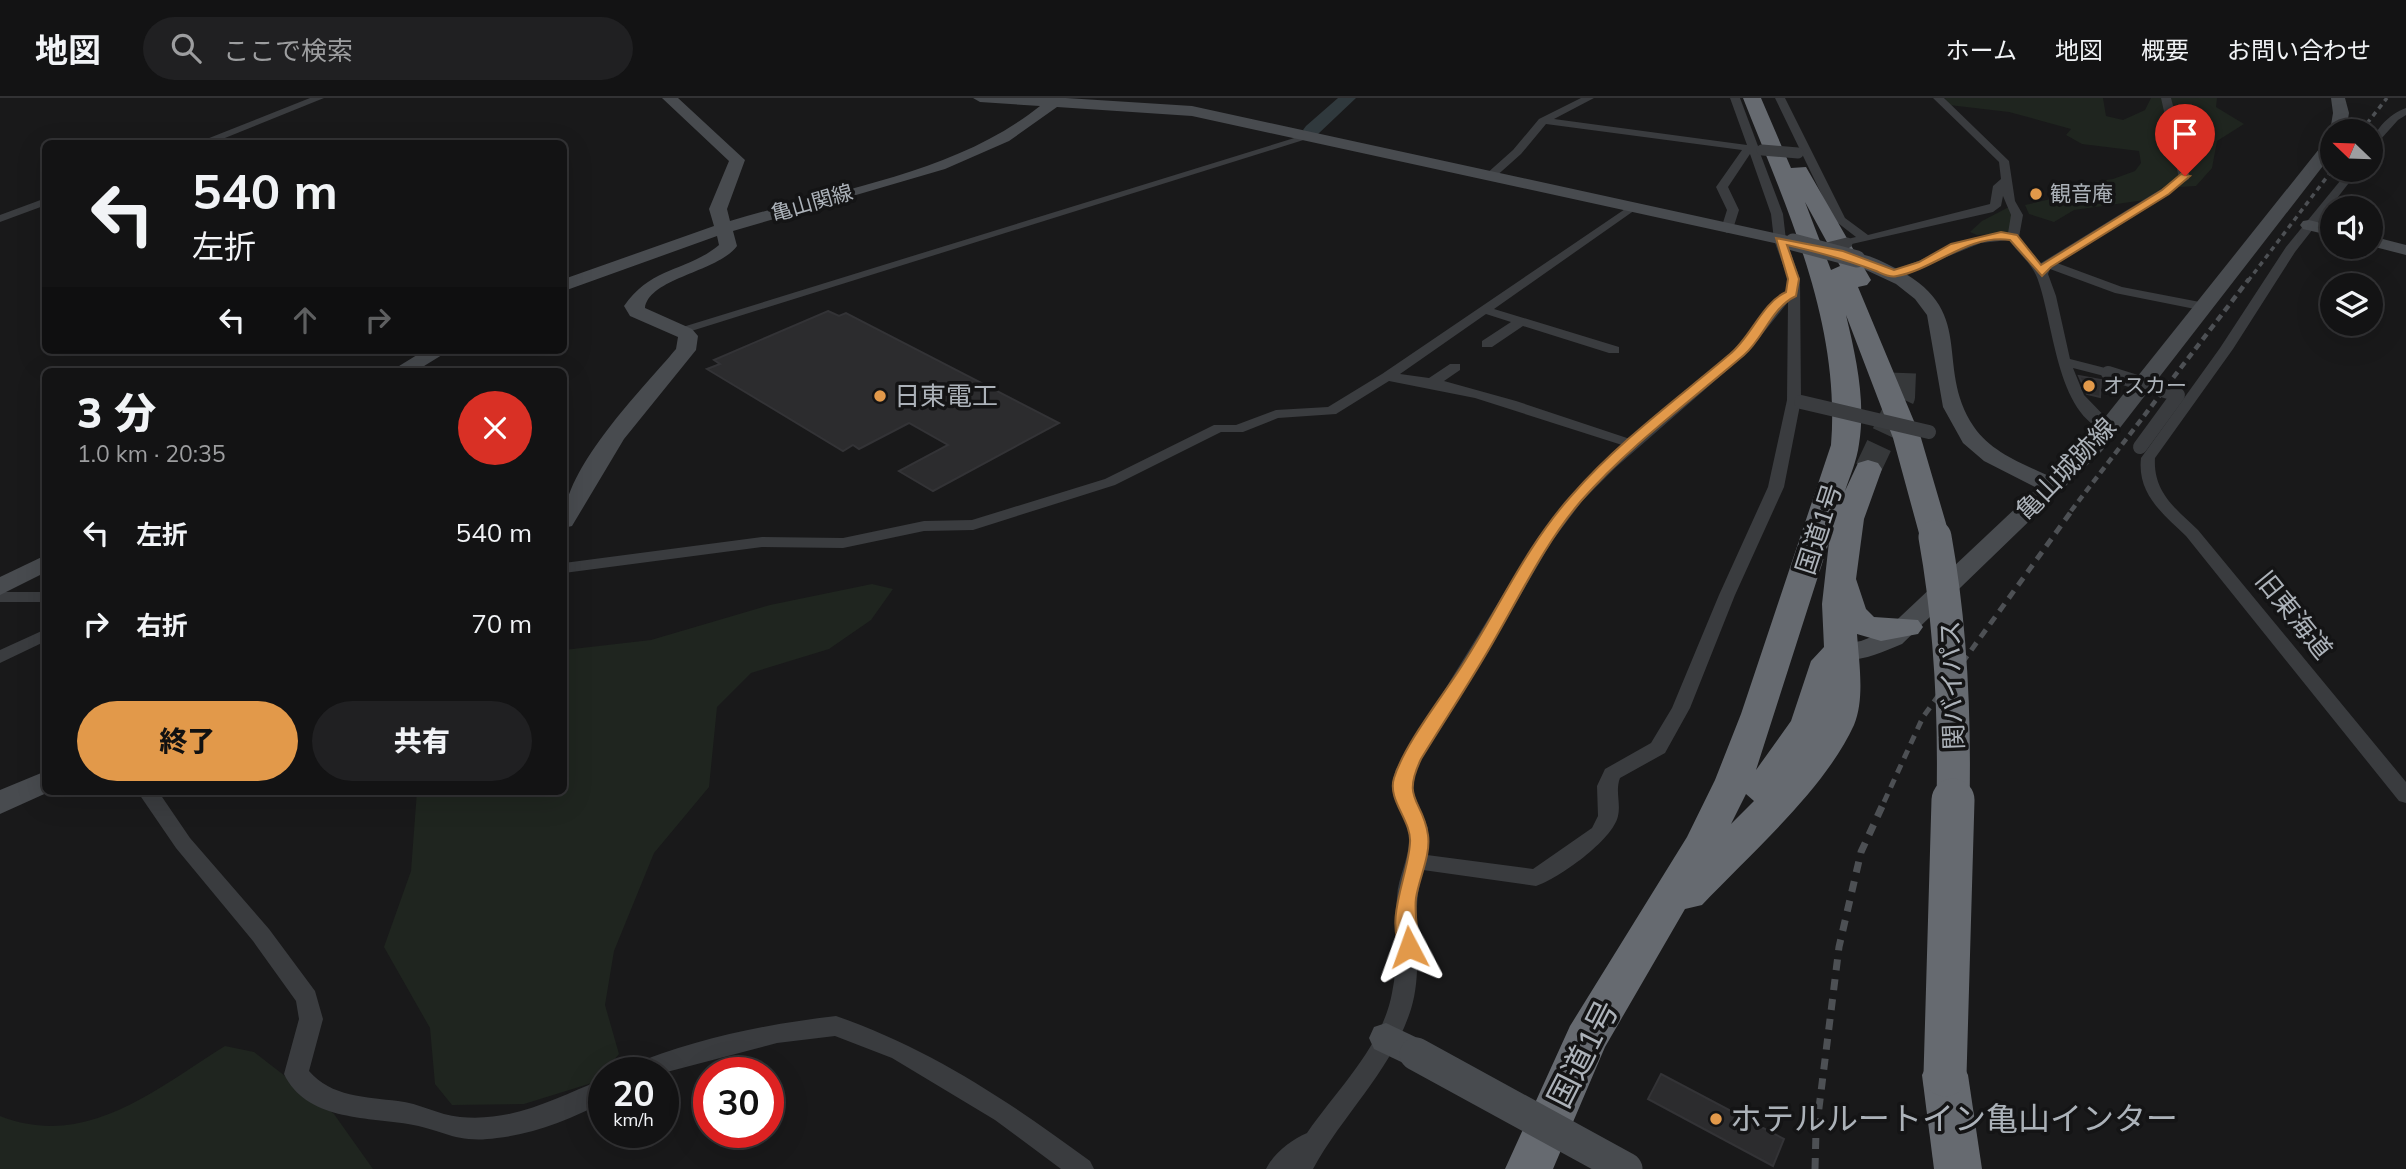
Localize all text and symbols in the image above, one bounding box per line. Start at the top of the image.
search box [143,17,633,80]
text: 地図 [35,29,101,70]
icon: search [167,29,205,67]
text: ここで検索 [223,34,353,67]
text: ホーム [1946,35,2017,65]
text: 地図 [2055,35,2103,65]
text: 概要 [2141,35,2189,65]
text: お問い合わせ [2227,35,2371,65]
pin [2155,104,2215,176]
icon: arrive [2166,115,2204,153]
north arrow [2320,119,2384,182]
map controls [2320,119,2383,336]
text: 540 m [192,160,338,221]
icon: left [77,168,168,259]
street label: 亀山関線 [768,178,856,226]
place label: 観音庵 [2050,180,2113,206]
marker: 観音庵 [2028,186,2044,202]
button: sound [2320,196,2383,259]
text: 左折 [192,226,256,266]
button: layers [2320,273,2383,336]
icon: left [213,301,251,339]
icon: ahead [286,301,324,339]
icon: right [359,301,397,339]
place label: オスカー [2103,372,2187,398]
marker: オスカー [2081,378,2097,394]
place label: 日東電工 [894,379,998,412]
text: 3 分 [77,386,156,439]
marker: 日東電工 [872,388,888,404]
button: close [458,391,532,465]
street label: 亀山城跡線 [2009,410,2123,527]
text: 1.0 km · 20:35 [77,439,226,468]
street label: 国道1号 [1788,479,1849,578]
icon: left [77,514,115,552]
text: 540 m [456,516,532,549]
text: 左折 [136,518,188,551]
street label: 旧東海道 [2249,564,2340,665]
icon: right [77,605,115,643]
text: 70 m [471,607,532,640]
text: 右折 [136,609,188,642]
street label: 関バイパス [1933,620,1970,750]
button: 終了 [77,701,298,781]
button: 共有 [312,701,532,781]
position arrow [1372,910,1446,984]
street label: 国道1号 [1538,993,1626,1114]
speed limit sign: 30 [693,1057,784,1148]
text: 20 [612,1071,655,1115]
place label: ホテルルートイン亀山インター [1730,1098,2178,1138]
text: km/h [613,1108,654,1131]
marker: ホテルルートイン亀山インター [1708,1111,1724,1127]

